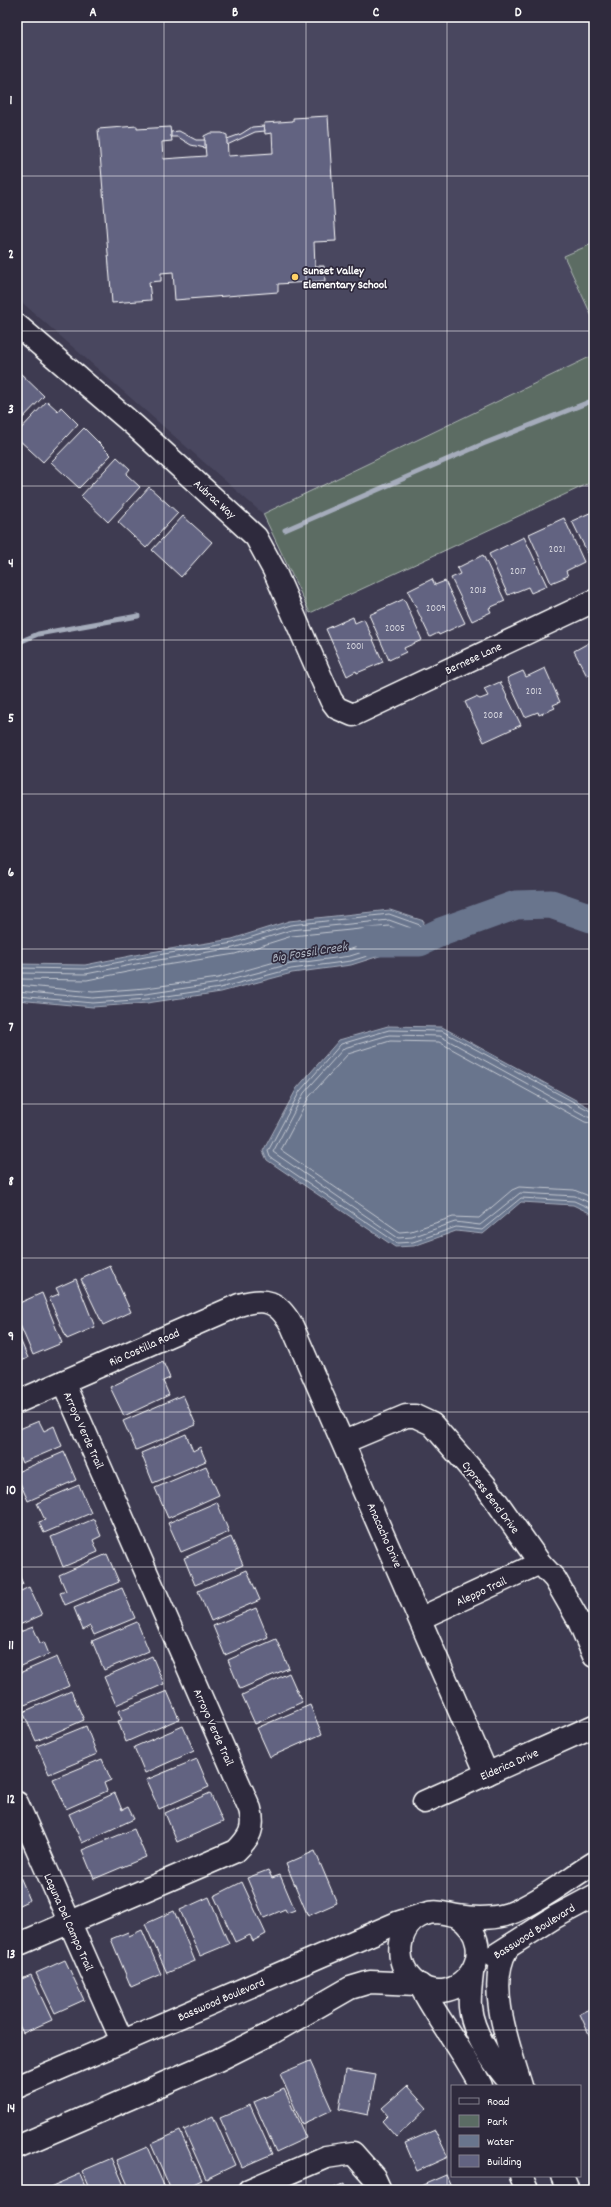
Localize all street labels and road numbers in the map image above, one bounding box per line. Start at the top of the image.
street label: Aubrac Way [189,476,240,525]
street label: Bernese Lane [443,639,505,680]
street label: Rio Costilla Road [107,1325,183,1372]
street label: Arroyo Verde Trail [58,1389,107,1472]
street label: Cypress Bend Drive [457,1458,523,1538]
street label: Anacacho Drive [362,1500,406,1571]
street label: Aleppo Trail [454,1573,510,1611]
street label: Arroyo Verde Trail [188,1686,237,1769]
street label: Elderica Drive [478,1745,541,1786]
street label: Laguna Del Campo Trail [38,1871,97,1974]
street label: Basswood Boulevard [491,1900,579,1964]
street label: Basswood Boulevard [175,1974,268,2026]

